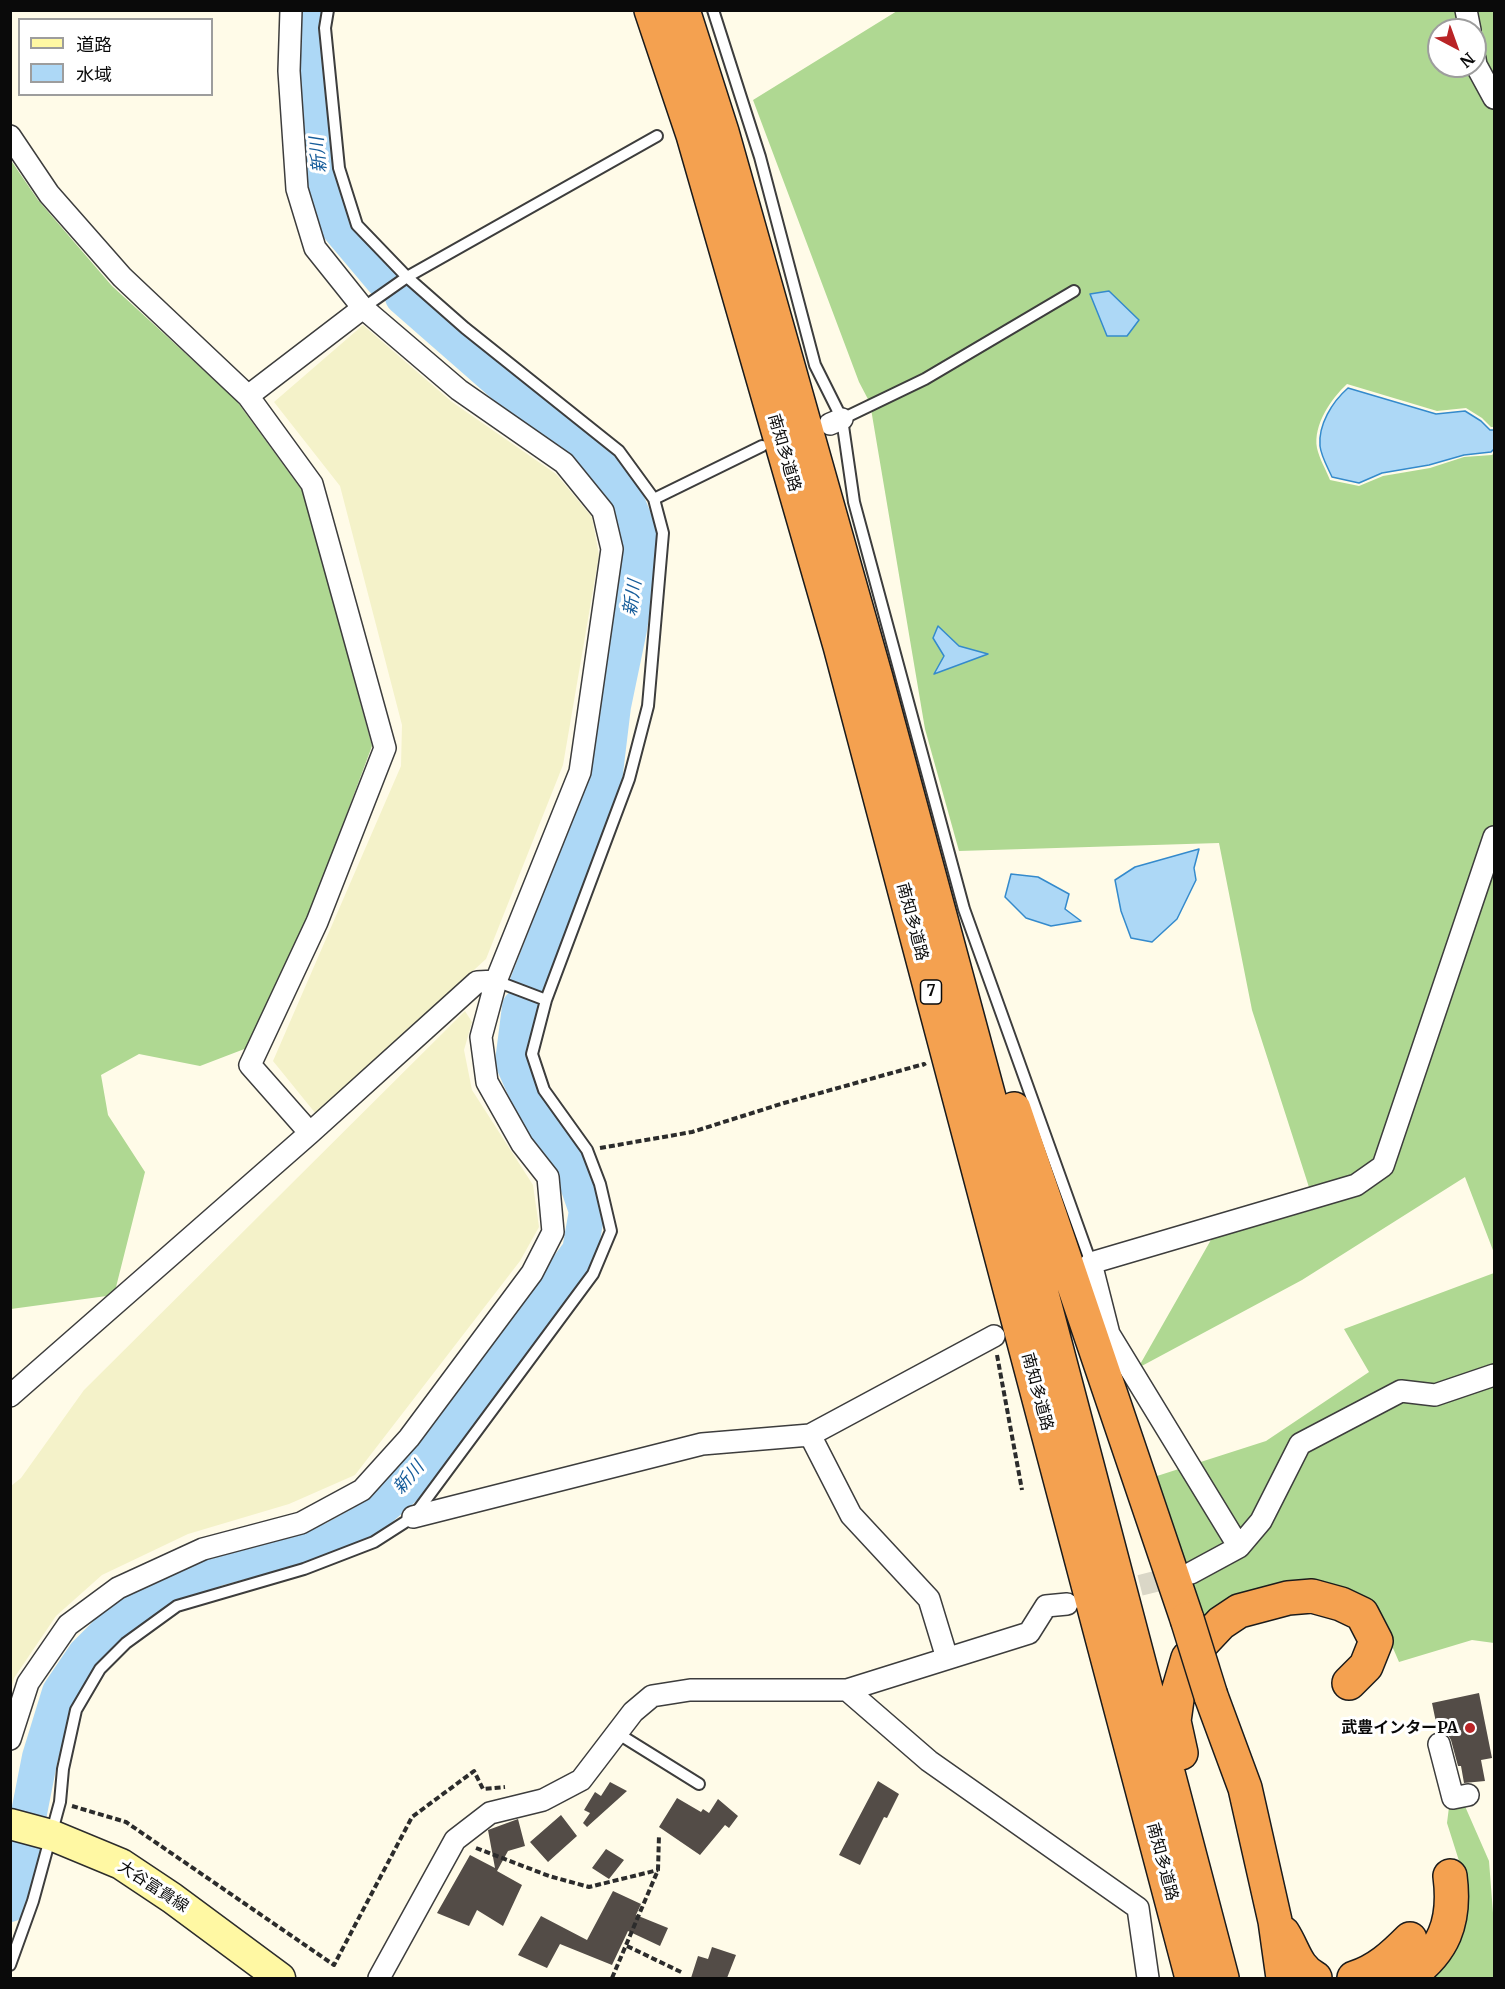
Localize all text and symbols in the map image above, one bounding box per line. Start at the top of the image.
legend [18,18,213,96]
north arrow [1427,18,1487,78]
text: 道路 [76,33,112,56]
text: N [1456,48,1479,72]
text: 水域 [76,63,112,86]
water label: 新川 [307,136,331,174]
street label: 南知多道路 [764,412,804,494]
water label: 新川 [620,579,646,617]
street label: 南知多道路 [892,881,932,963]
road number: 7 [920,980,942,1004]
street label: 南知多道路 [1017,1351,1057,1433]
water label: 新川 [389,1457,429,1499]
place label: 武豊インターPA [1341,1718,1458,1738]
marker: 武豊インターPA [1463,1721,1477,1735]
street label: 南知多道路 [1142,1821,1182,1903]
street label: 大谷富貴線 [114,1857,192,1917]

